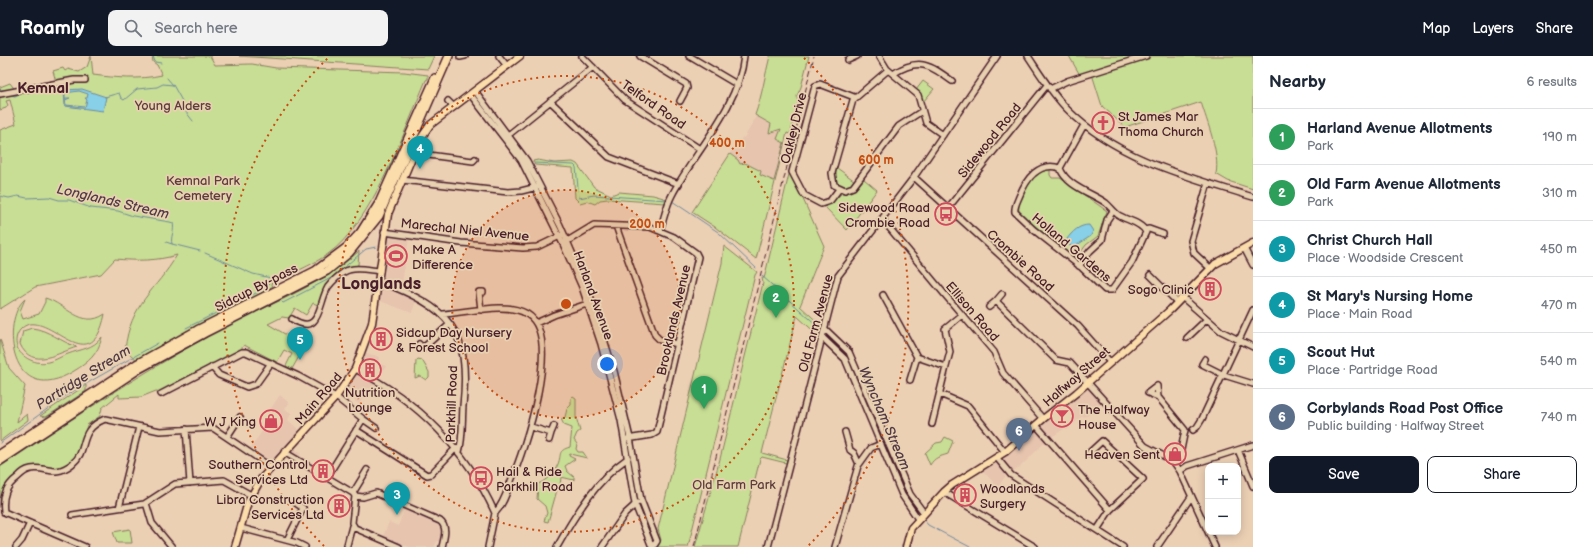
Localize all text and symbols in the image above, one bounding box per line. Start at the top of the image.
search box [108,10,388,46]
text: Roamly [20,17,84,40]
icon: search [122,17,144,39]
text: Search here [154,19,238,38]
text: Map [1422,20,1450,37]
text: Layers [1472,20,1514,37]
text: Share [1536,20,1573,37]
text: Nearby [1269,72,1326,92]
text: 6 results [1527,74,1577,90]
street label: Telford Road [618,77,689,133]
district label: Kemnal [17,79,69,98]
street label: Oakley Drive [777,91,811,166]
park label: Young Alders [134,98,212,114]
street label: Sidewood Road [955,100,1025,181]
place label: St James Mar Thoma Church [1118,109,1204,140]
church icon: St James Mar Thoma Church [1090,110,1116,136]
text: Harland Avenue Allotments [1307,119,1492,138]
text: 1 [1279,129,1285,145]
text: 190 m [1543,129,1577,145]
pin: 4 [407,136,433,169]
text: 400 m [709,136,745,151]
text: Park [1307,138,1333,154]
text: 600 m [858,153,894,168]
park label: Kemnal Park Cemetery [166,173,241,204]
text: Old Farm Avenue Allotments [1307,175,1501,194]
water label: Longlands Stream [55,180,171,223]
text: 2 [1278,185,1286,201]
text: 310 m [1542,185,1577,201]
text: Park [1307,194,1333,210]
place label: Sidewood Road Crombie Road [838,200,930,231]
bus stop icon: Sidewood Road Crombie Road [933,201,959,227]
street label: Holland Gardens [1028,210,1115,286]
street label: Marechal Niel Avenue [400,215,530,245]
text: 200 m [629,217,665,232]
street label: Crombie Road [983,226,1057,295]
text: Christ Church Hall [1307,231,1432,250]
text: 3 [1278,241,1286,257]
text: 450 m [1540,241,1577,257]
place label: Make A Difference [412,242,473,273]
sports icon: Make A Difference [383,243,409,269]
street label: Harland Avenue [570,249,617,342]
text: Place · Woodside Crescent [1307,250,1463,266]
street label: Sidcup By-pass [212,260,301,316]
street label: Brooklands Avenue [653,263,695,377]
street label: Old Farm Avenue [795,272,837,374]
district label: Longlands [341,274,421,294]
building icon: Sogo Clinic [1197,276,1223,302]
street label: Ellison Road [942,279,1002,345]
place label: Sogo Clinic [1128,282,1194,298]
pin: 2 [763,285,789,318]
text: St Mary's Nursing Home [1307,287,1473,306]
centre of rings [559,297,573,311]
text: 4 [1278,297,1286,313]
text: 470 m [1541,297,1577,313]
text: Place · Main Road [1307,306,1412,322]
place label: Sidcup Day Nursery & Forest School [396,325,512,356]
building icon: Sidcup Day Nursery & Forest School [368,326,394,352]
pin: 5 [287,327,313,360]
water label: Partridge Stream [33,341,134,413]
street label: Halfway Street [1040,343,1114,410]
text: Scout Hut [1307,343,1375,362]
text: 5 [1278,353,1286,369]
text: 540 m [1540,353,1577,369]
your location [597,354,617,374]
building icon: Nutrition Lounge [357,357,383,383]
text: Place · Partridge Road [1307,362,1438,378]
water label: Wyncham Stream [855,364,914,473]
street label: Parkhill Road [443,365,461,443]
street label: Main Road [292,369,346,428]
pin: 1 [691,376,717,409]
place label: Nutrition Lounge [345,385,395,416]
text: Corbylands Road Post Office [1307,399,1503,418]
place label: The Halfway House [1078,402,1150,433]
bar icon: The Halfway House [1049,403,1075,429]
shop icon: W J King [258,408,284,434]
text: 6 [1278,409,1286,425]
text: 740 m [1541,409,1577,425]
place label: W J King [205,414,256,430]
pin: 6 [1006,418,1032,451]
text: Public building · Halfway Street [1307,418,1484,434]
shop icon: Heaven Sent [1162,441,1188,467]
place label: Heaven Sent [1084,447,1160,463]
button: Save [1269,456,1419,493]
button: Share [1427,456,1577,493]
place label: Southern Control Services Ltd [209,457,308,488]
building icon: Southern Control Services Ltd [310,458,336,484]
map controls [1205,463,1241,535]
button: + [1205,463,1241,499]
place label: Hail & Ride Parkhill Road [496,464,573,495]
bus stop icon: Hail & Ride Parkhill Road [468,465,494,491]
park label: Old Farm Park [692,477,776,493]
place label: Woodlands Surgery [980,481,1045,512]
pin: 3 [384,482,410,515]
building icon: Woodlands Surgery [952,482,978,508]
place label: Libra Construction Services Ltd [216,492,324,523]
building icon: Libra Construction Services Ltd [326,493,352,519]
button: − [1205,499,1241,535]

